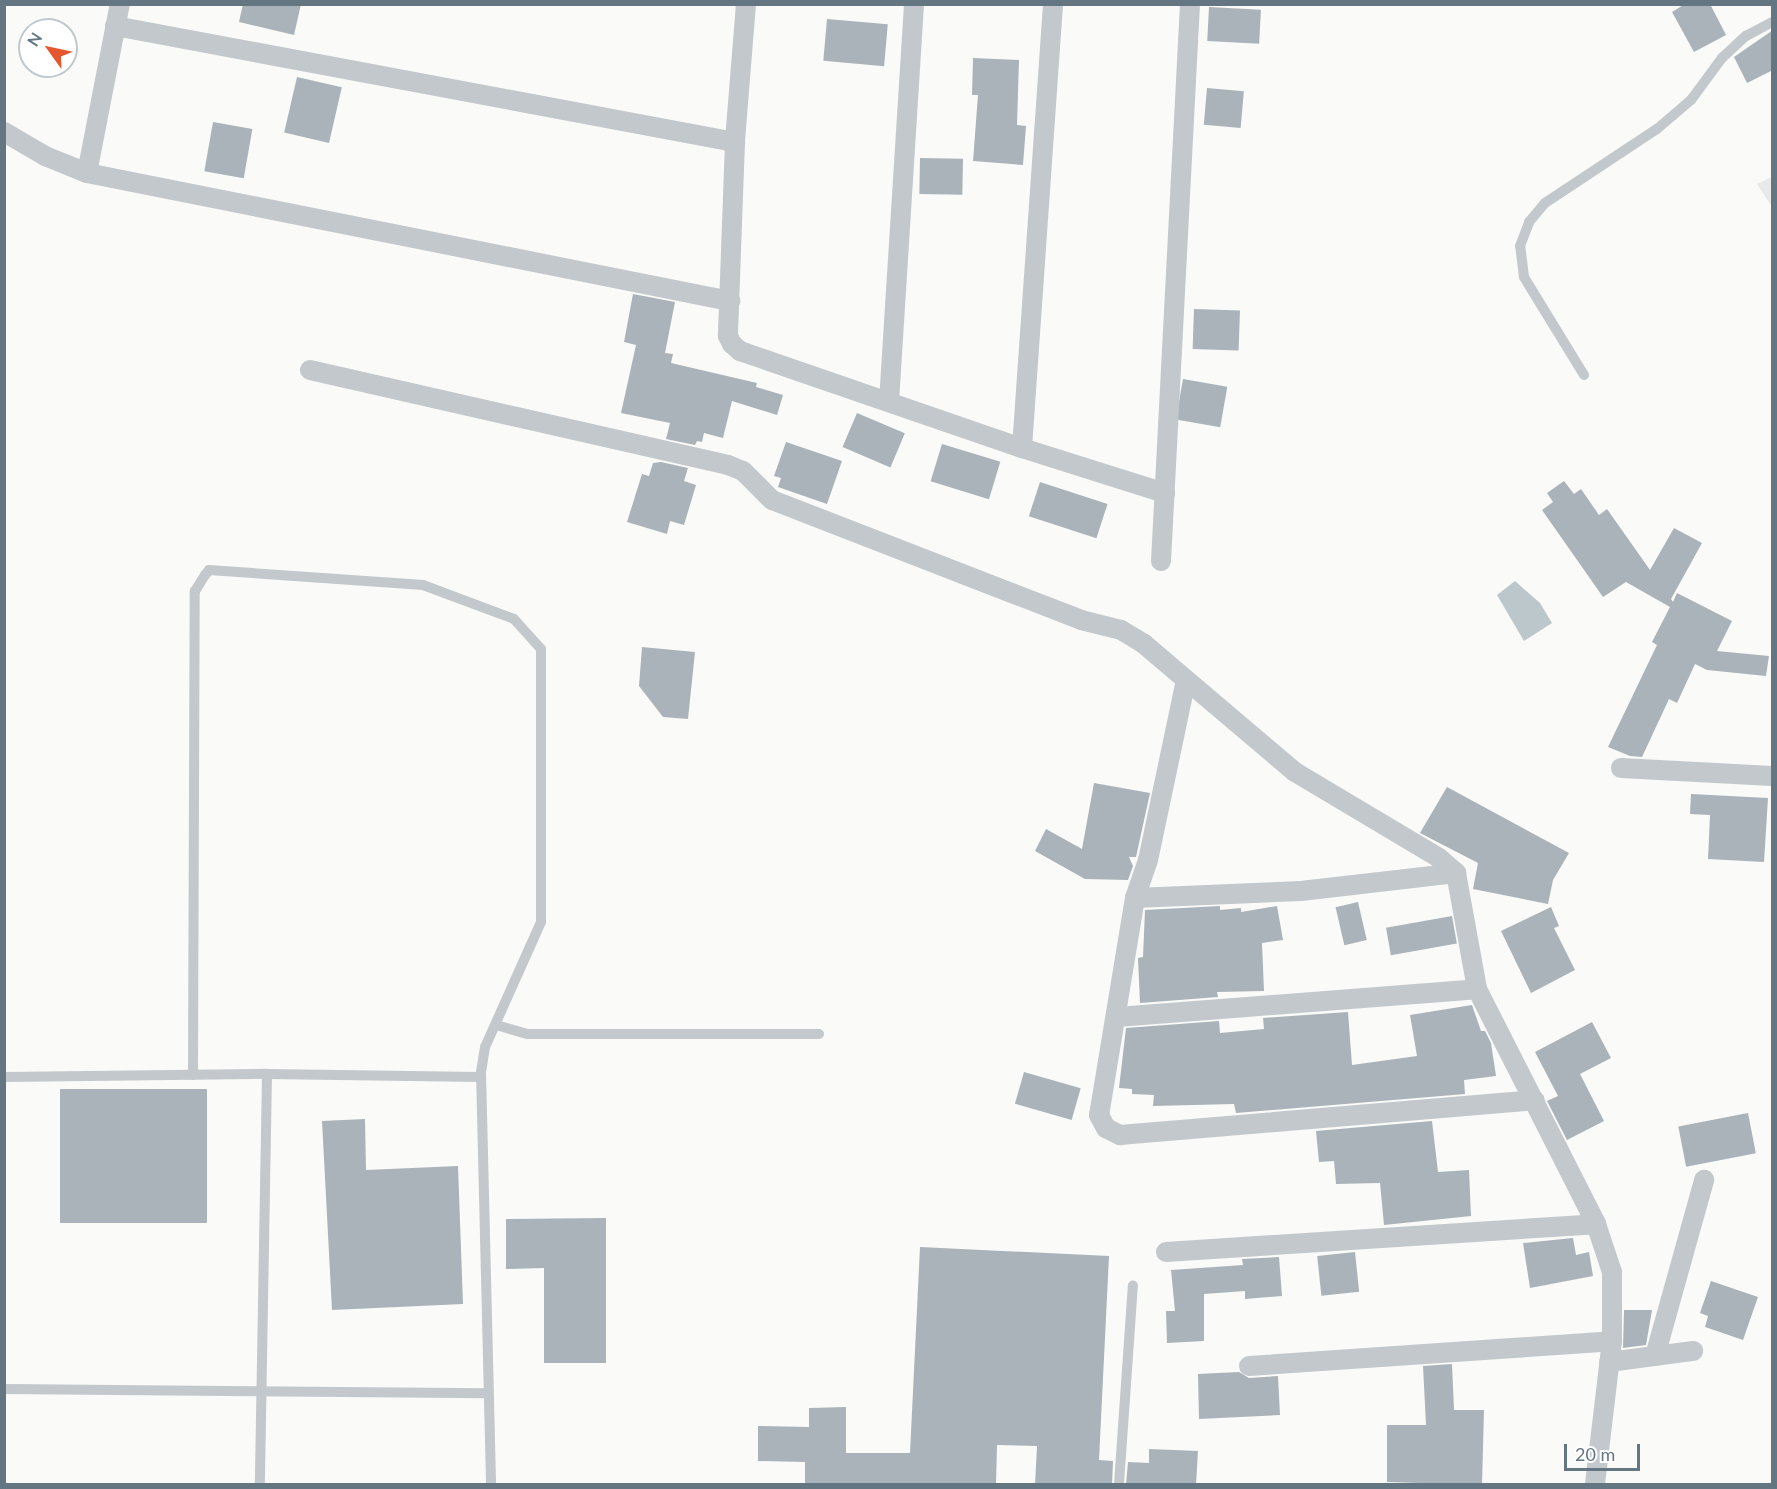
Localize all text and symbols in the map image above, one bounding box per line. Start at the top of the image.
north arrow [18,18,78,78]
text: N [23,29,45,49]
scale bar [1567,1432,1644,1470]
text: 20 m [1575,1443,1615,1465]

